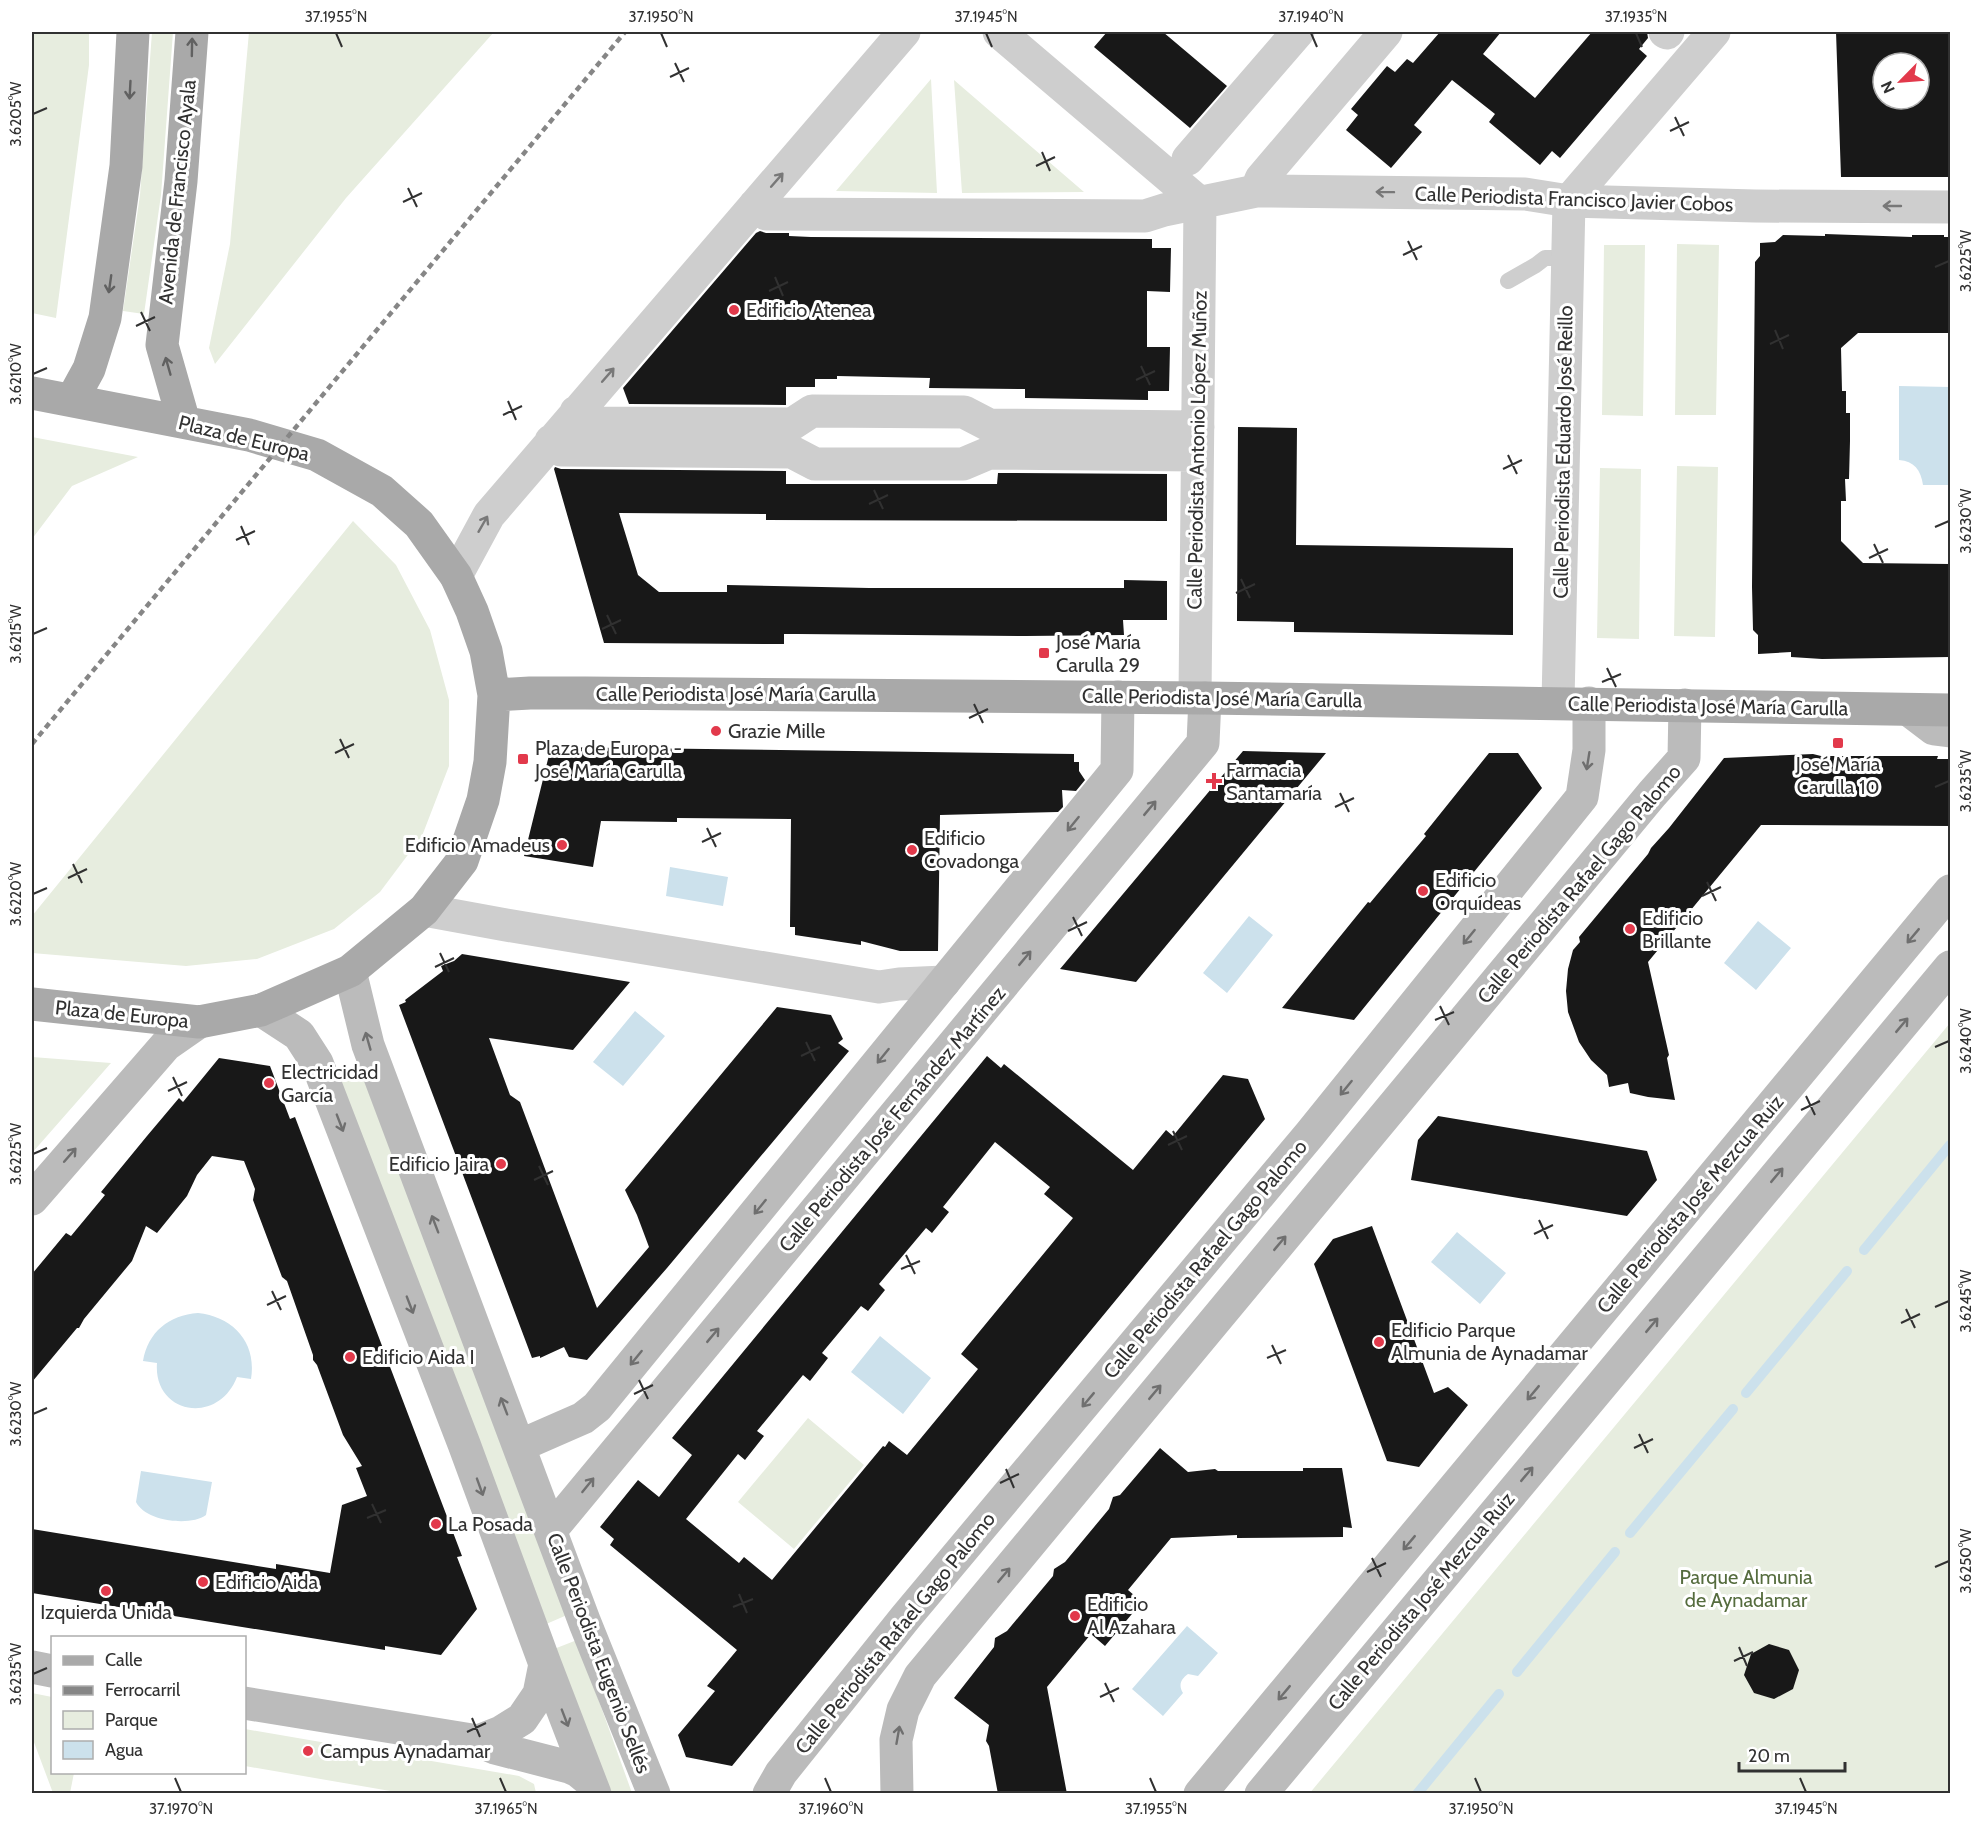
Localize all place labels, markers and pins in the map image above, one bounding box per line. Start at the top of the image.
place label: Edificio Atenea [746,298,872,322]
marker: Edificio Atenea [727,303,741,317]
place label: José María Carulla 29 [1055,630,1141,677]
marker: José María Carulla 29 [1037,646,1051,660]
place label: Grazie Mille [728,719,825,743]
marker: Grazie Mille [709,724,723,738]
place label: Plaza de Europa - José María Carulla [534,736,682,783]
marker: José María Carulla 10 [1831,736,1845,750]
marker: Plaza de Europa - José María Carulla [516,752,530,766]
place label: José María Carulla 10 [1795,752,1881,799]
place label: Farmacia Santamaría [1226,758,1322,805]
marker: Farmacia Santamaría [1207,774,1221,788]
place label: Edificio Covadonga [924,826,1019,873]
place label: Edificio Amadeus [405,833,550,857]
marker: Edificio Amadeus [555,838,569,852]
marker: Edificio Covadonga [905,843,919,857]
place label: Edificio Orquídeas [1435,868,1521,915]
marker: Edificio Orquídeas [1416,884,1430,898]
place label: Edificio Brillante [1642,906,1711,953]
marker: Edificio Brillante [1623,922,1637,936]
place label: Electricidad García [281,1060,378,1107]
marker: Electricidad García [262,1076,276,1090]
place label: Edificio Jaira [389,1152,489,1176]
marker: Edificio Jaira [494,1157,508,1171]
place label: Edificio Parque Almunia de Aynadamar [1391,1318,1589,1365]
marker: Edificio Parque Almunia de Aynadamar [1372,1335,1386,1349]
place label: Edificio Aida I [362,1345,475,1369]
marker: Edificio Aida I [343,1350,357,1364]
place label: La Posada [448,1512,533,1536]
marker: La Posada [429,1517,443,1531]
place label: Edificio Aida [215,1570,318,1594]
marker: Edificio Aida [196,1575,210,1589]
marker: Izquierda Unida [99,1584,113,1598]
place label: Edificio Al Azahara [1087,1592,1176,1639]
place label: Izquierda Unida [40,1600,172,1624]
marker: Edificio Al Azahara [1068,1609,1082,1623]
place label: Campus Aynadamar [320,1739,491,1763]
marker: Campus Aynadamar [301,1744,315,1758]

